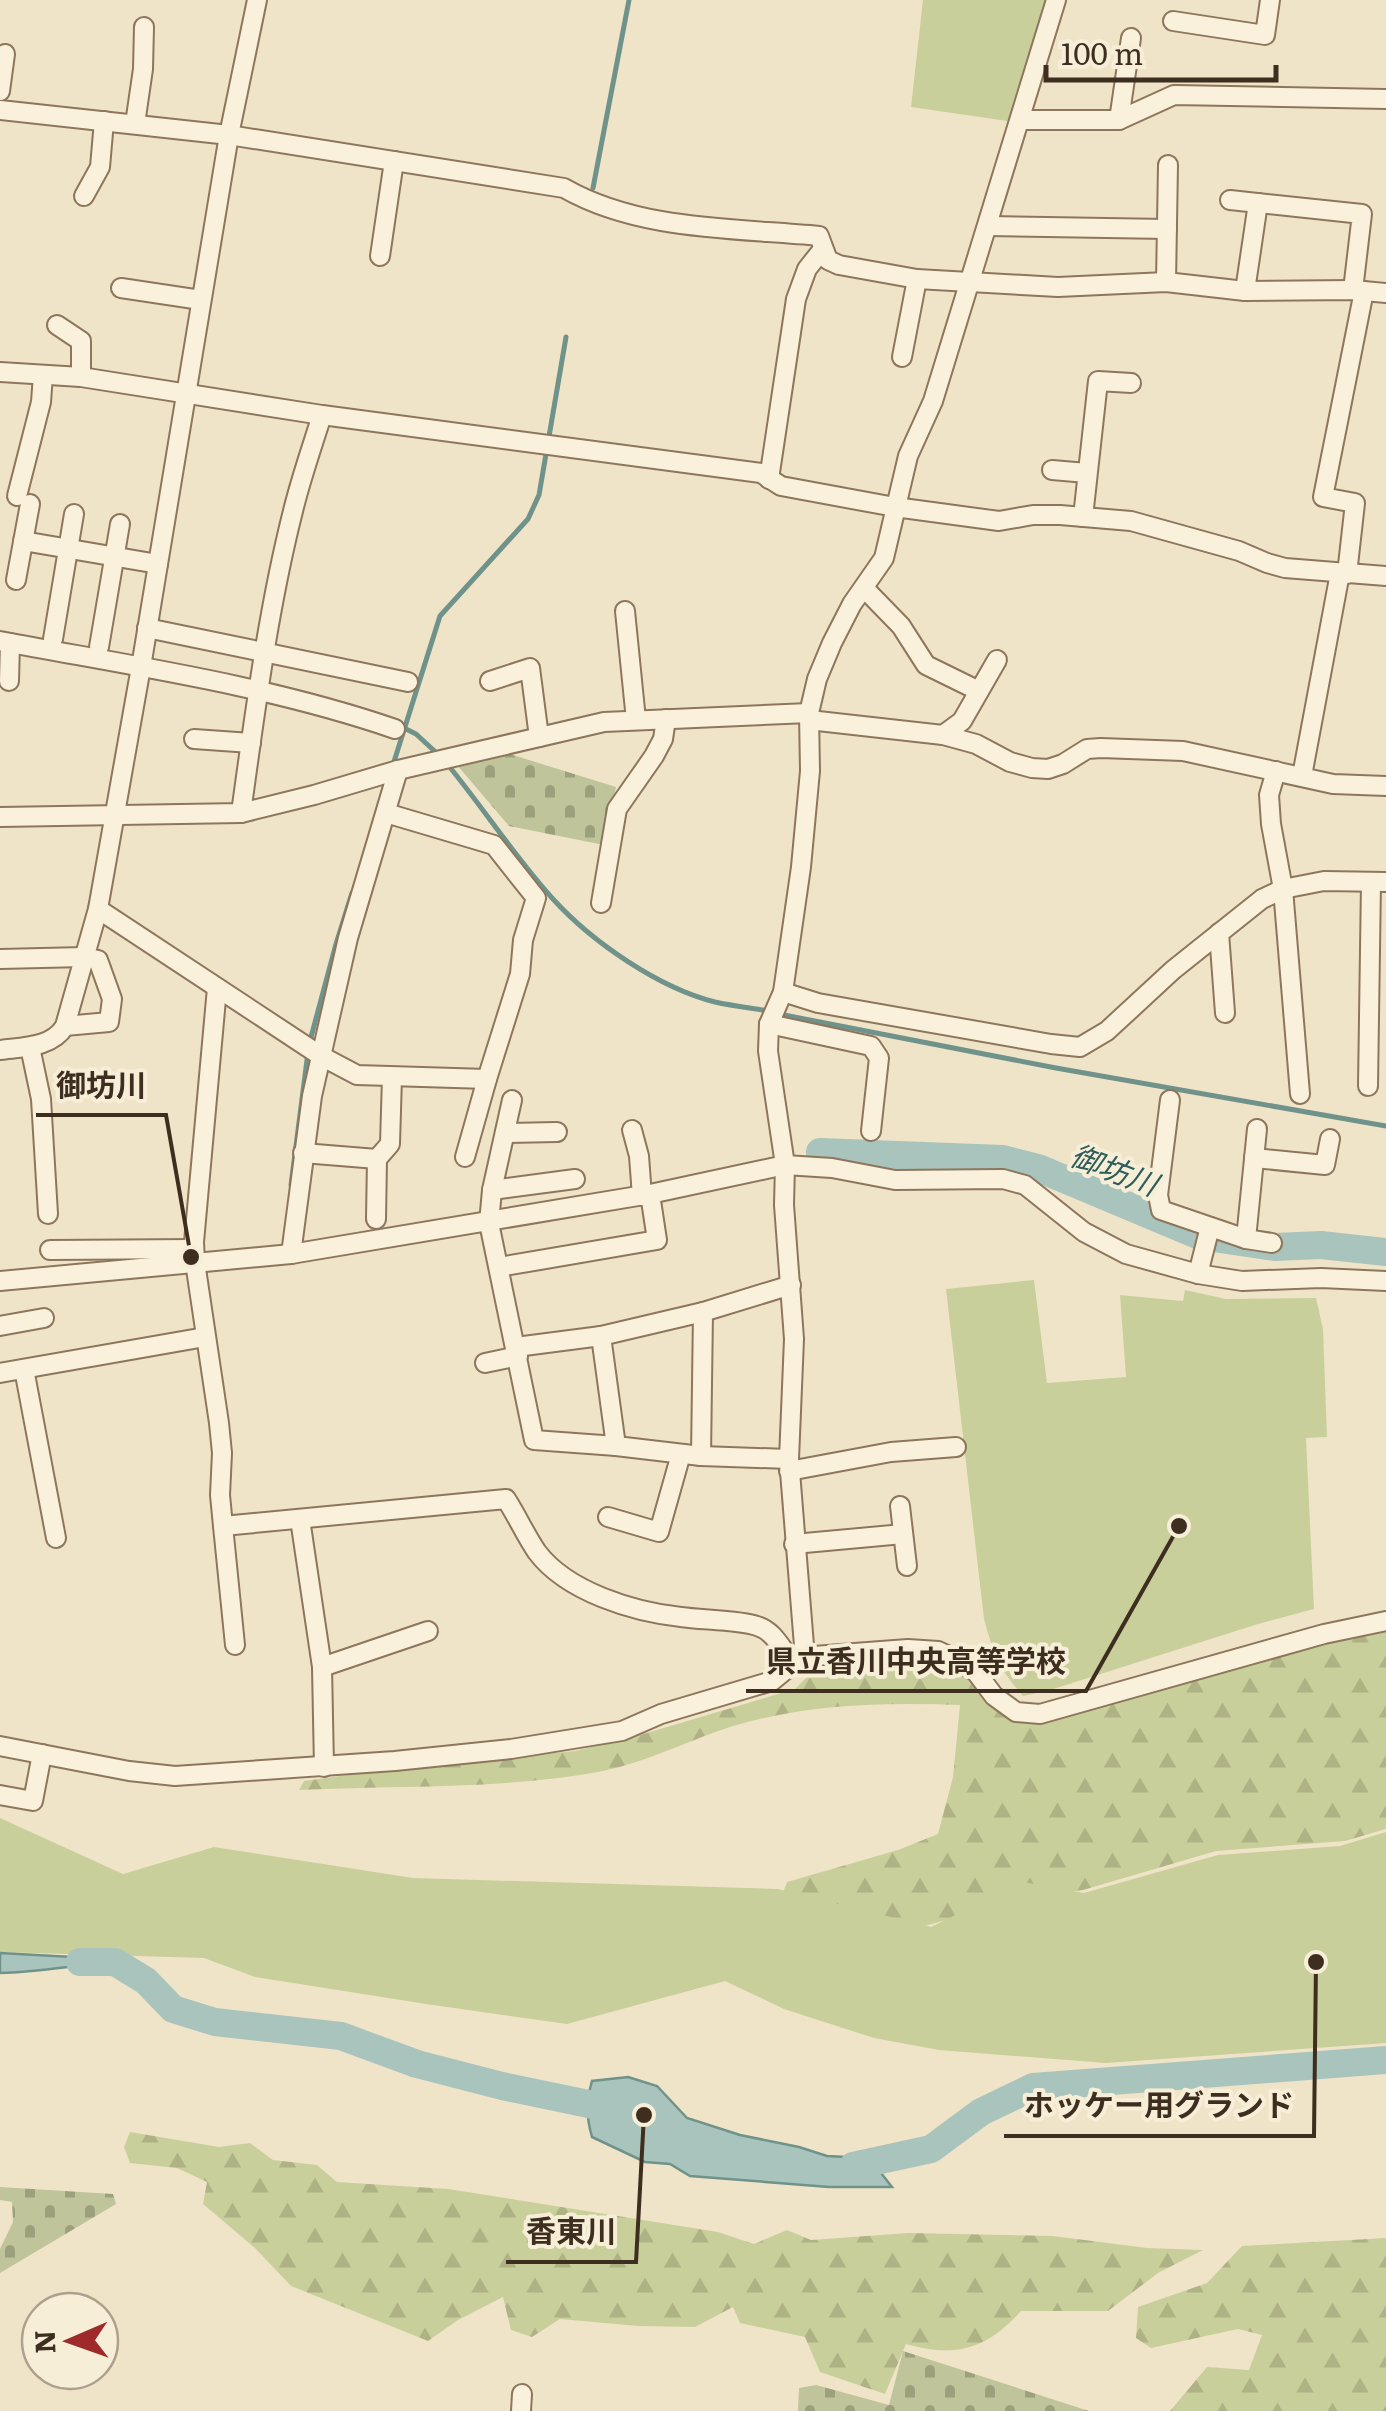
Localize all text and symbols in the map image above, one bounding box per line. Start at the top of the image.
scale bar [1046,20,1276,82]
text: 100 m [1061,30,1143,74]
callout: 御坊川 [36,1055,166,1115]
text: 御坊川 [56,1061,146,1105]
water label: 御坊川 [1065,1131,1168,1206]
callout: 県立香川中央高等学校 [746,1631,1086,1691]
text: 県立香川中央高等学校 [766,1637,1066,1681]
callout: ホッケー用グランド [1004,2076,1314,2136]
text: ホッケー用グランド [1024,2081,1294,2125]
callout: 香東川 [506,2202,636,2262]
text: 香東川 [526,2207,616,2251]
north arrow [20,2291,120,2391]
text: N [22,2329,64,2354]

